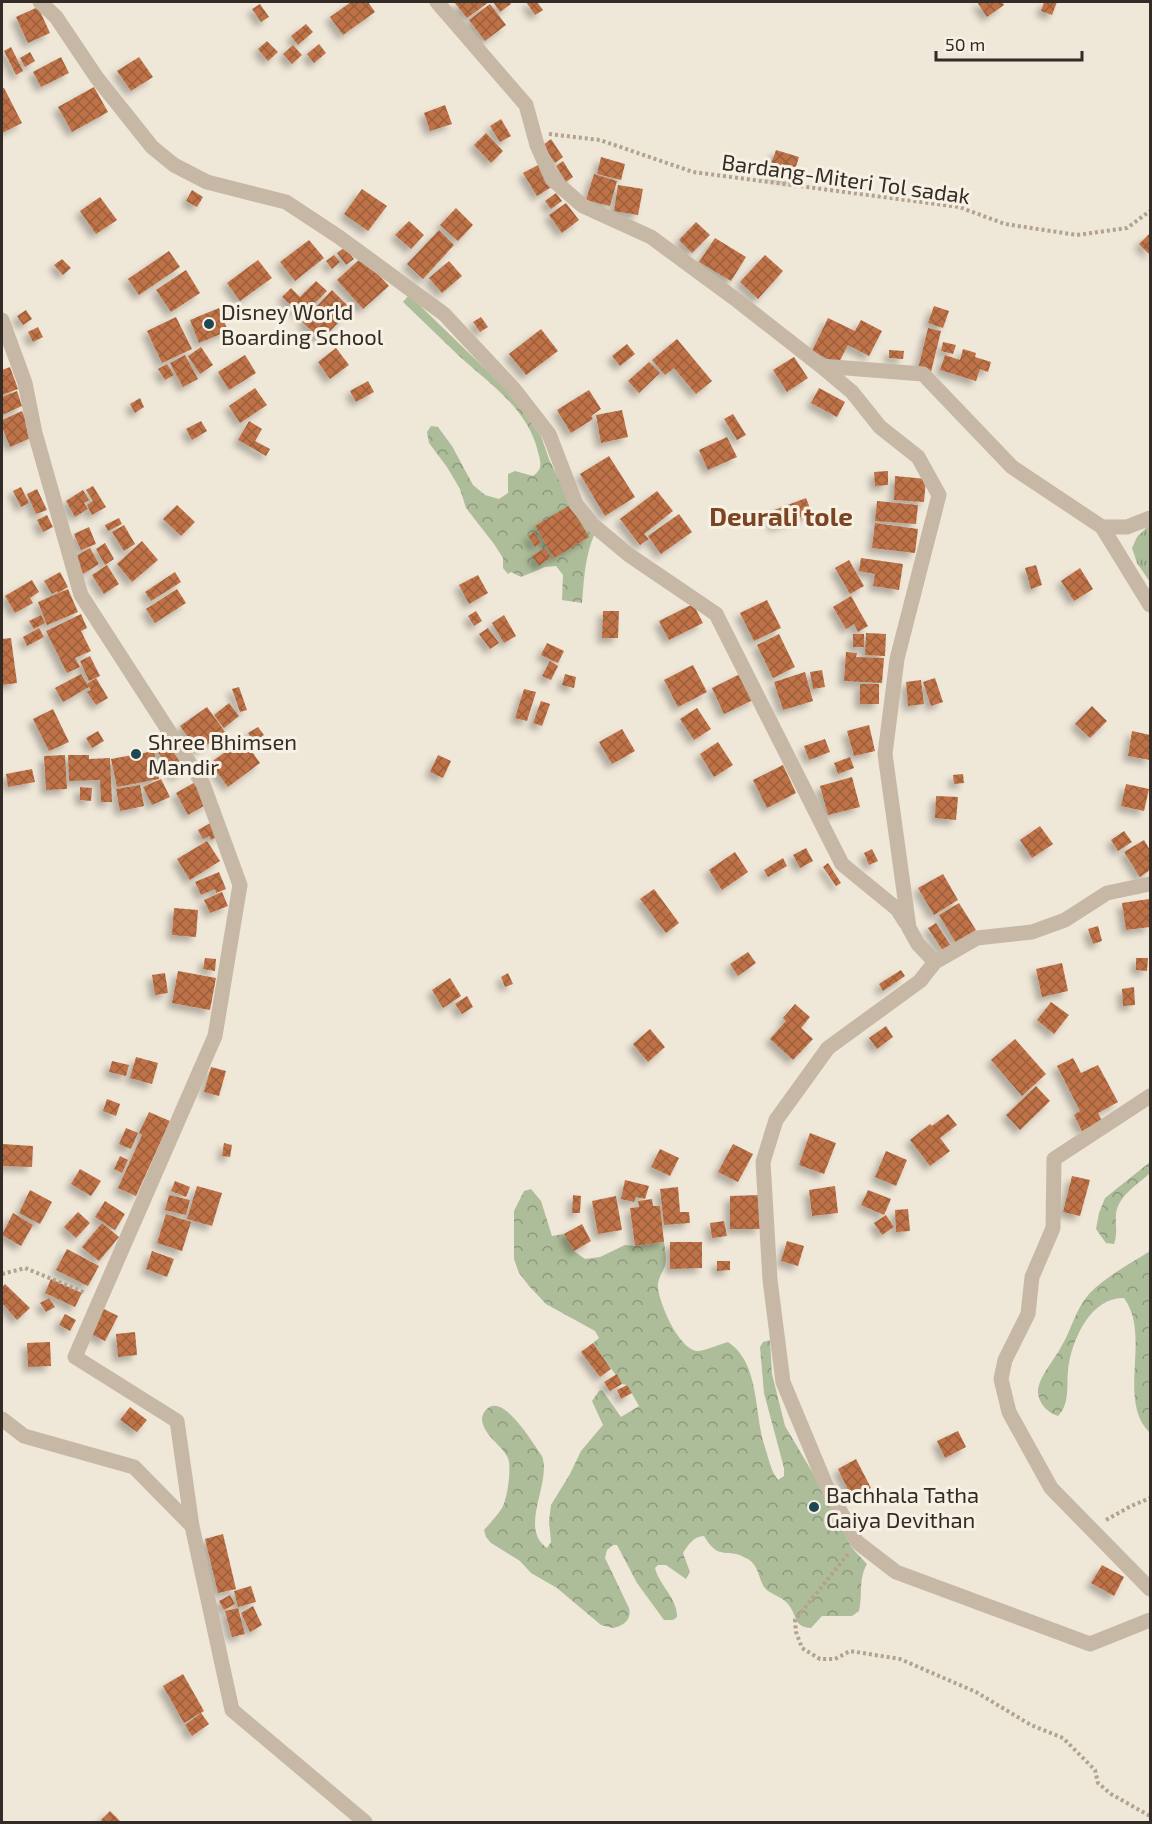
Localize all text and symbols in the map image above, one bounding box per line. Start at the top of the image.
scale bar [936,24,1082,62]
text: 50 m [945,33,985,55]
street label: Bardang-Miteri Tol sadak [720,148,972,208]
place label: Disney World Boarding School [221,298,384,349]
marker: Disney World Boarding School [202,317,216,331]
district label: Deurali tole [709,500,853,531]
place label: Shree Bhimsen Mandir [148,728,297,779]
marker: Shree Bhimsen Mandir [129,747,143,761]
place label: Bachhala Tatha Gaiya Devithan [826,1481,979,1532]
marker: Bachhala Tatha Gaiya Devithan [807,1500,821,1514]

